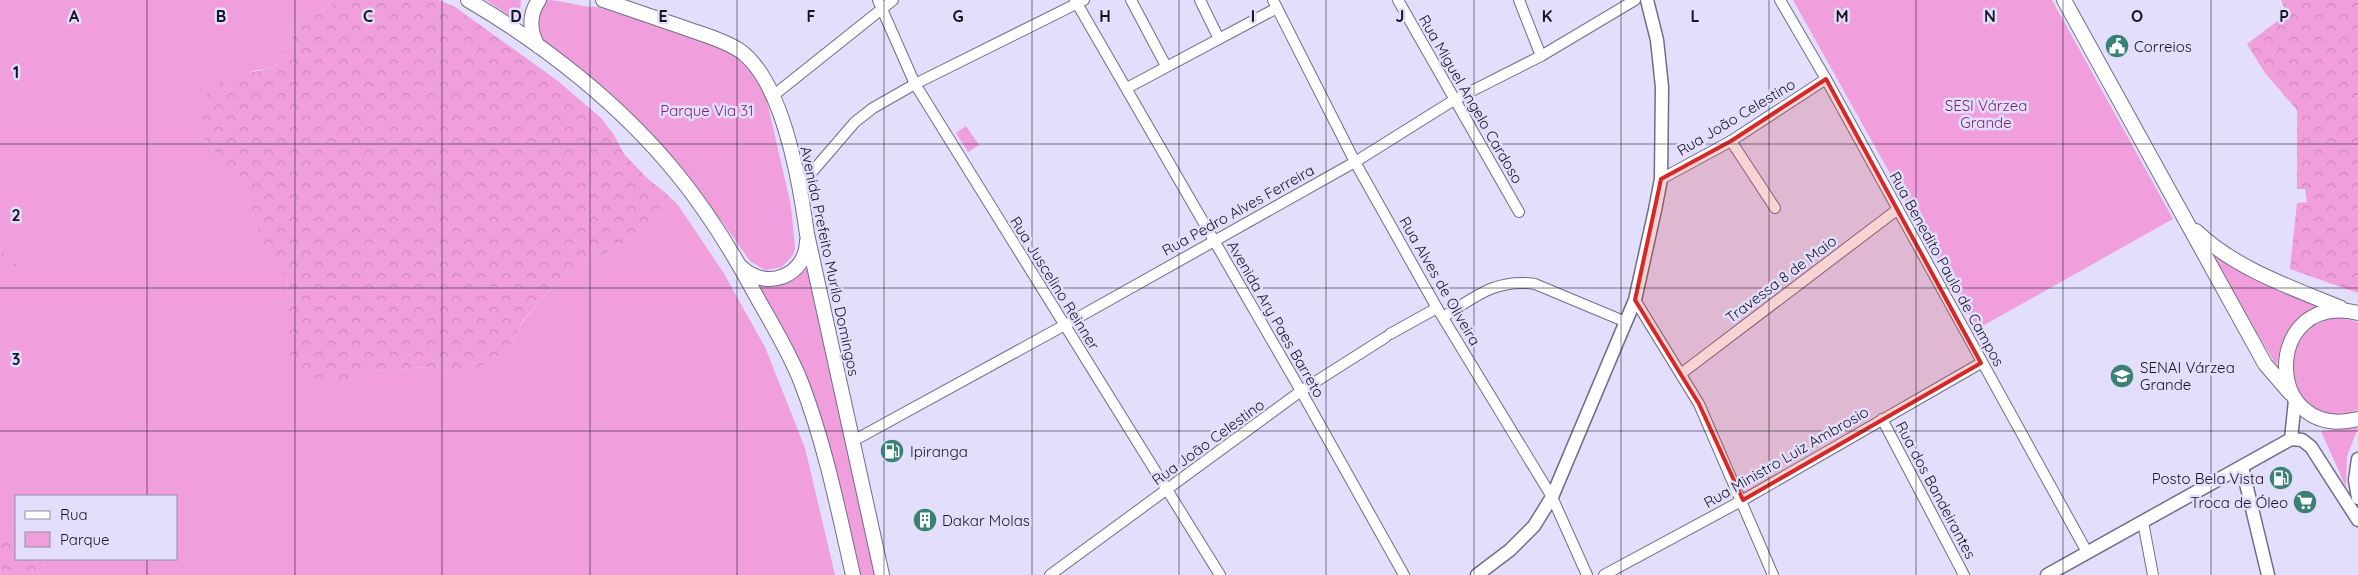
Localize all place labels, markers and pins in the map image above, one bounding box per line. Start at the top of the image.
public building icon: Correios [2104,33,2130,59]
place label: Correios [2134,37,2192,56]
place label: SENAI Várzea Grande [2140,358,2235,394]
school or university icon: SENAI Várzea Grande [2109,363,2135,389]
fuel station icon: Ipiranga [879,438,905,464]
place label: Ipiranga [910,442,968,461]
fuel station icon: Posto Bela Vista [2268,465,2294,491]
place label: Posto Bela Vista [2152,469,2264,488]
supermarket icon: Troca de Óleo [2292,489,2318,515]
place label: Troca de Óleo [2190,493,2288,512]
building icon: Dakar Molas [912,507,938,533]
place label: Dakar Molas [942,511,1030,530]

